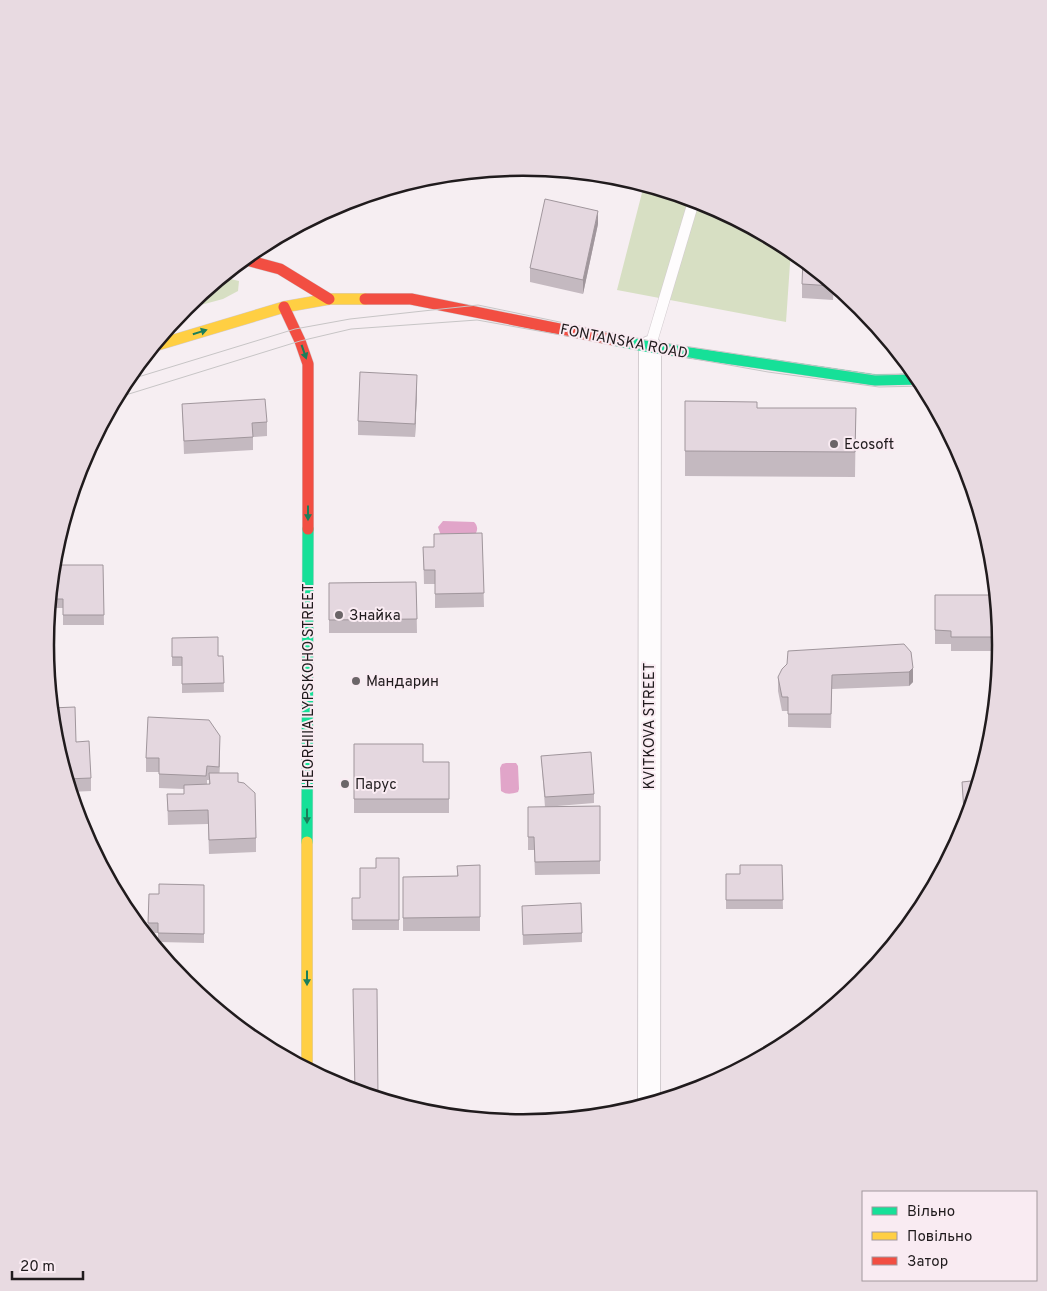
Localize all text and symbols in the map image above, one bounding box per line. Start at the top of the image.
street label: FONTANSKA ROAD [558,321,689,364]
one-way arrow [193,327,208,335]
one-way arrow [301,344,308,359]
place label: Ecosoft [844,436,894,455]
marker: Ecosoft [828,438,840,450]
one-way arrow [304,506,312,522]
street label: HEORHIIA LYPSKOHO STREET [300,583,319,789]
place label: Знайка [349,607,401,626]
marker: Знайка [333,609,345,621]
street label: KVITKOVA STREET [641,663,660,789]
place label: Мандарин [366,673,439,692]
marker: Мандарин [350,675,362,687]
place label: Парус [355,776,397,795]
marker: Парус [339,778,351,790]
one-way arrow [303,808,311,824]
one-way arrow [303,971,311,987]
legend [862,1191,1037,1281]
text: Вільно [907,1203,955,1222]
text: Повільно [907,1228,972,1247]
scale bar [12,1248,84,1280]
text: Затор [907,1253,948,1272]
text: 20 m [20,1258,55,1277]

